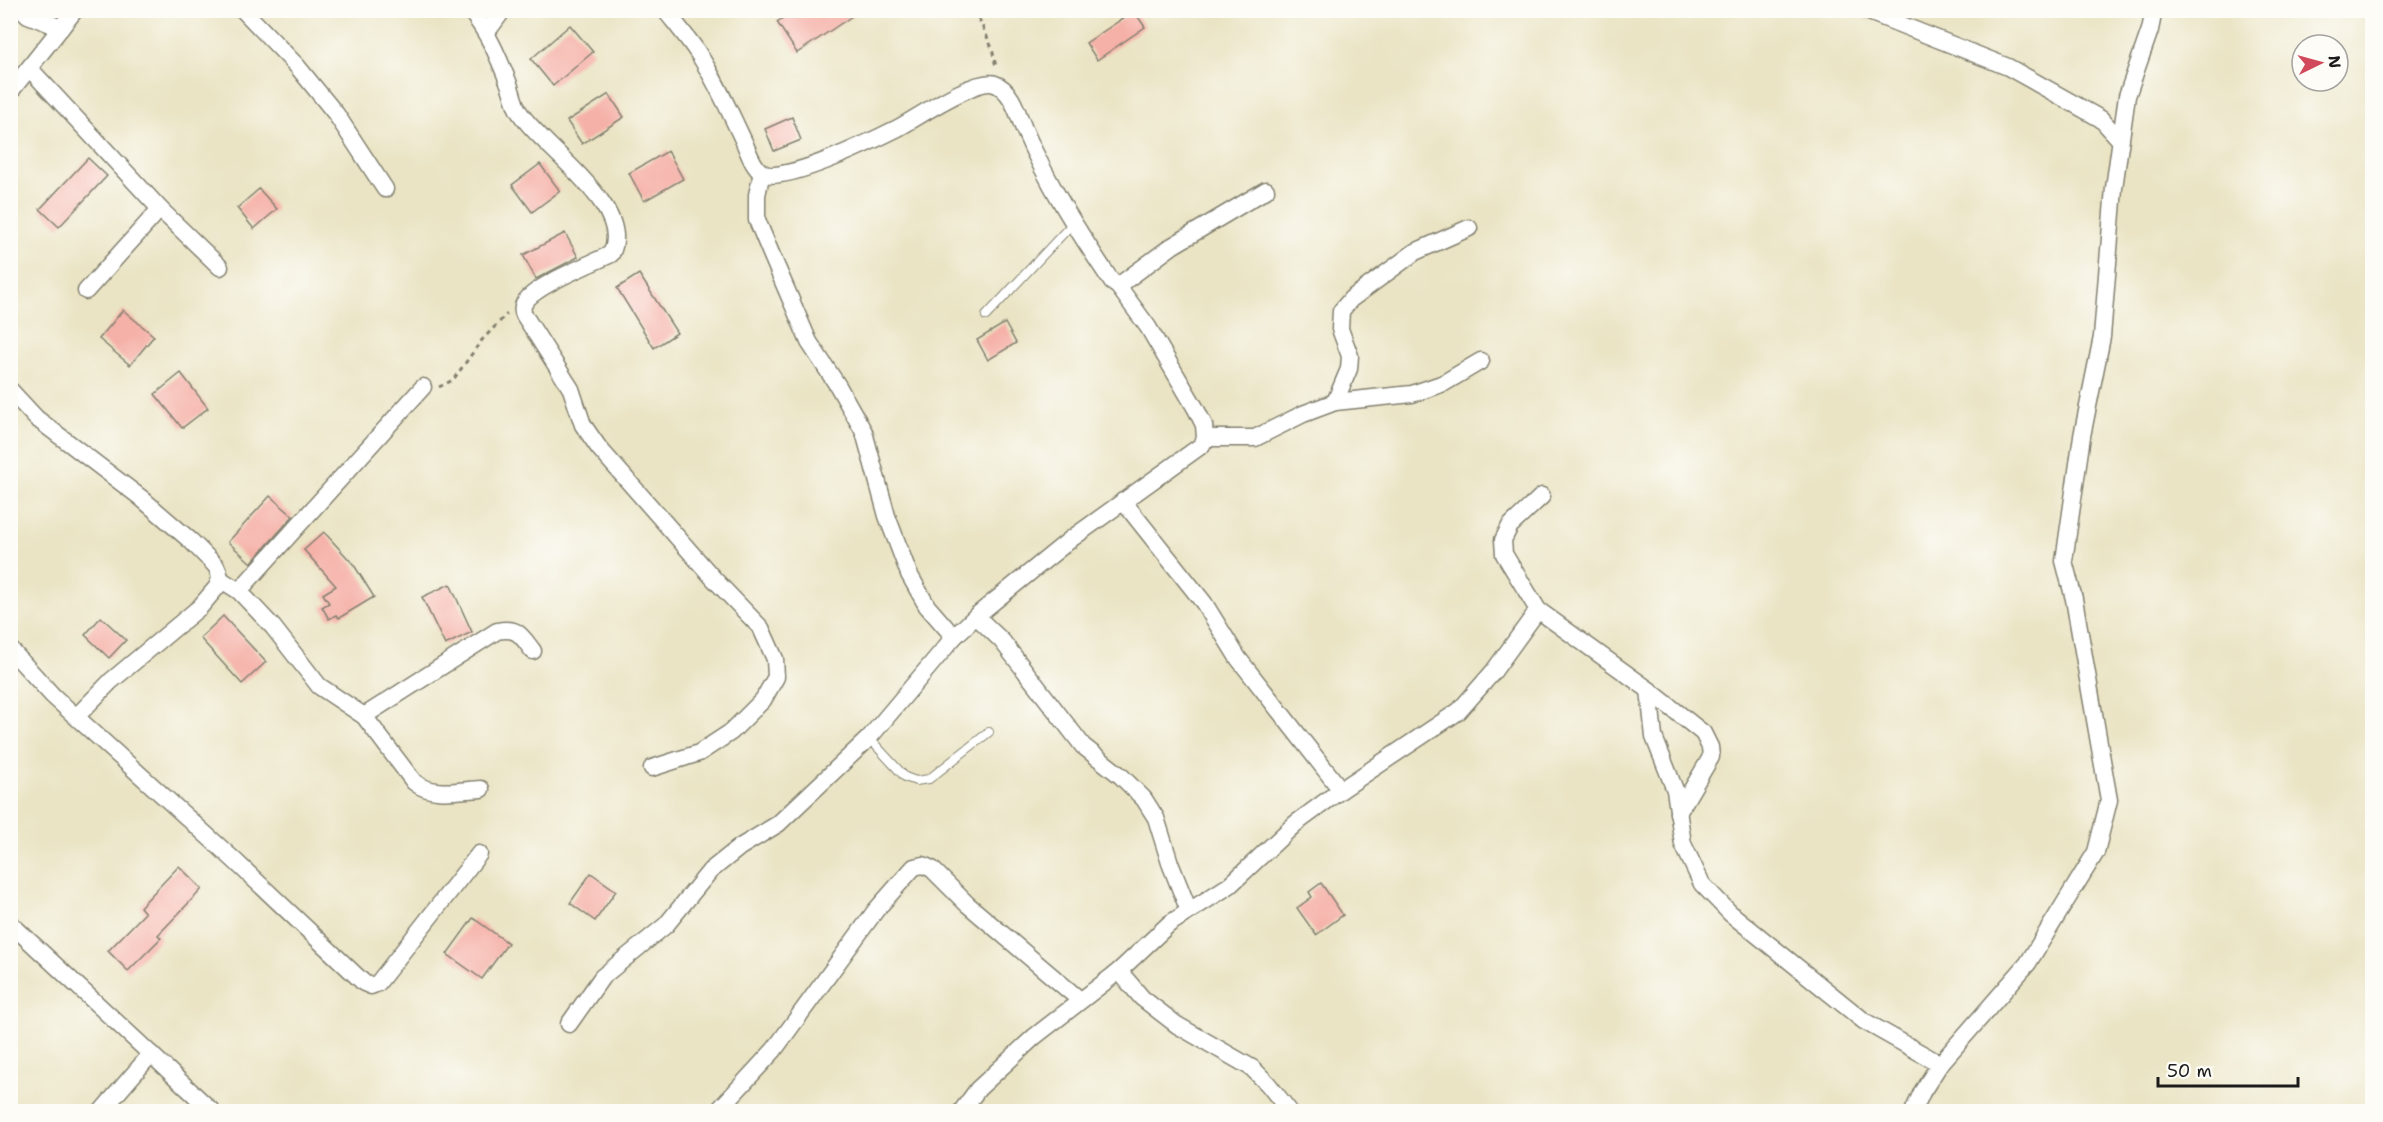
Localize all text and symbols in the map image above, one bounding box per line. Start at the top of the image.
north arrow [2290,33,2350,93]
text: N [2323,55,2345,69]
scale bar [2158,1050,2298,1088]
text: 50 m [2167,1059,2212,1083]

